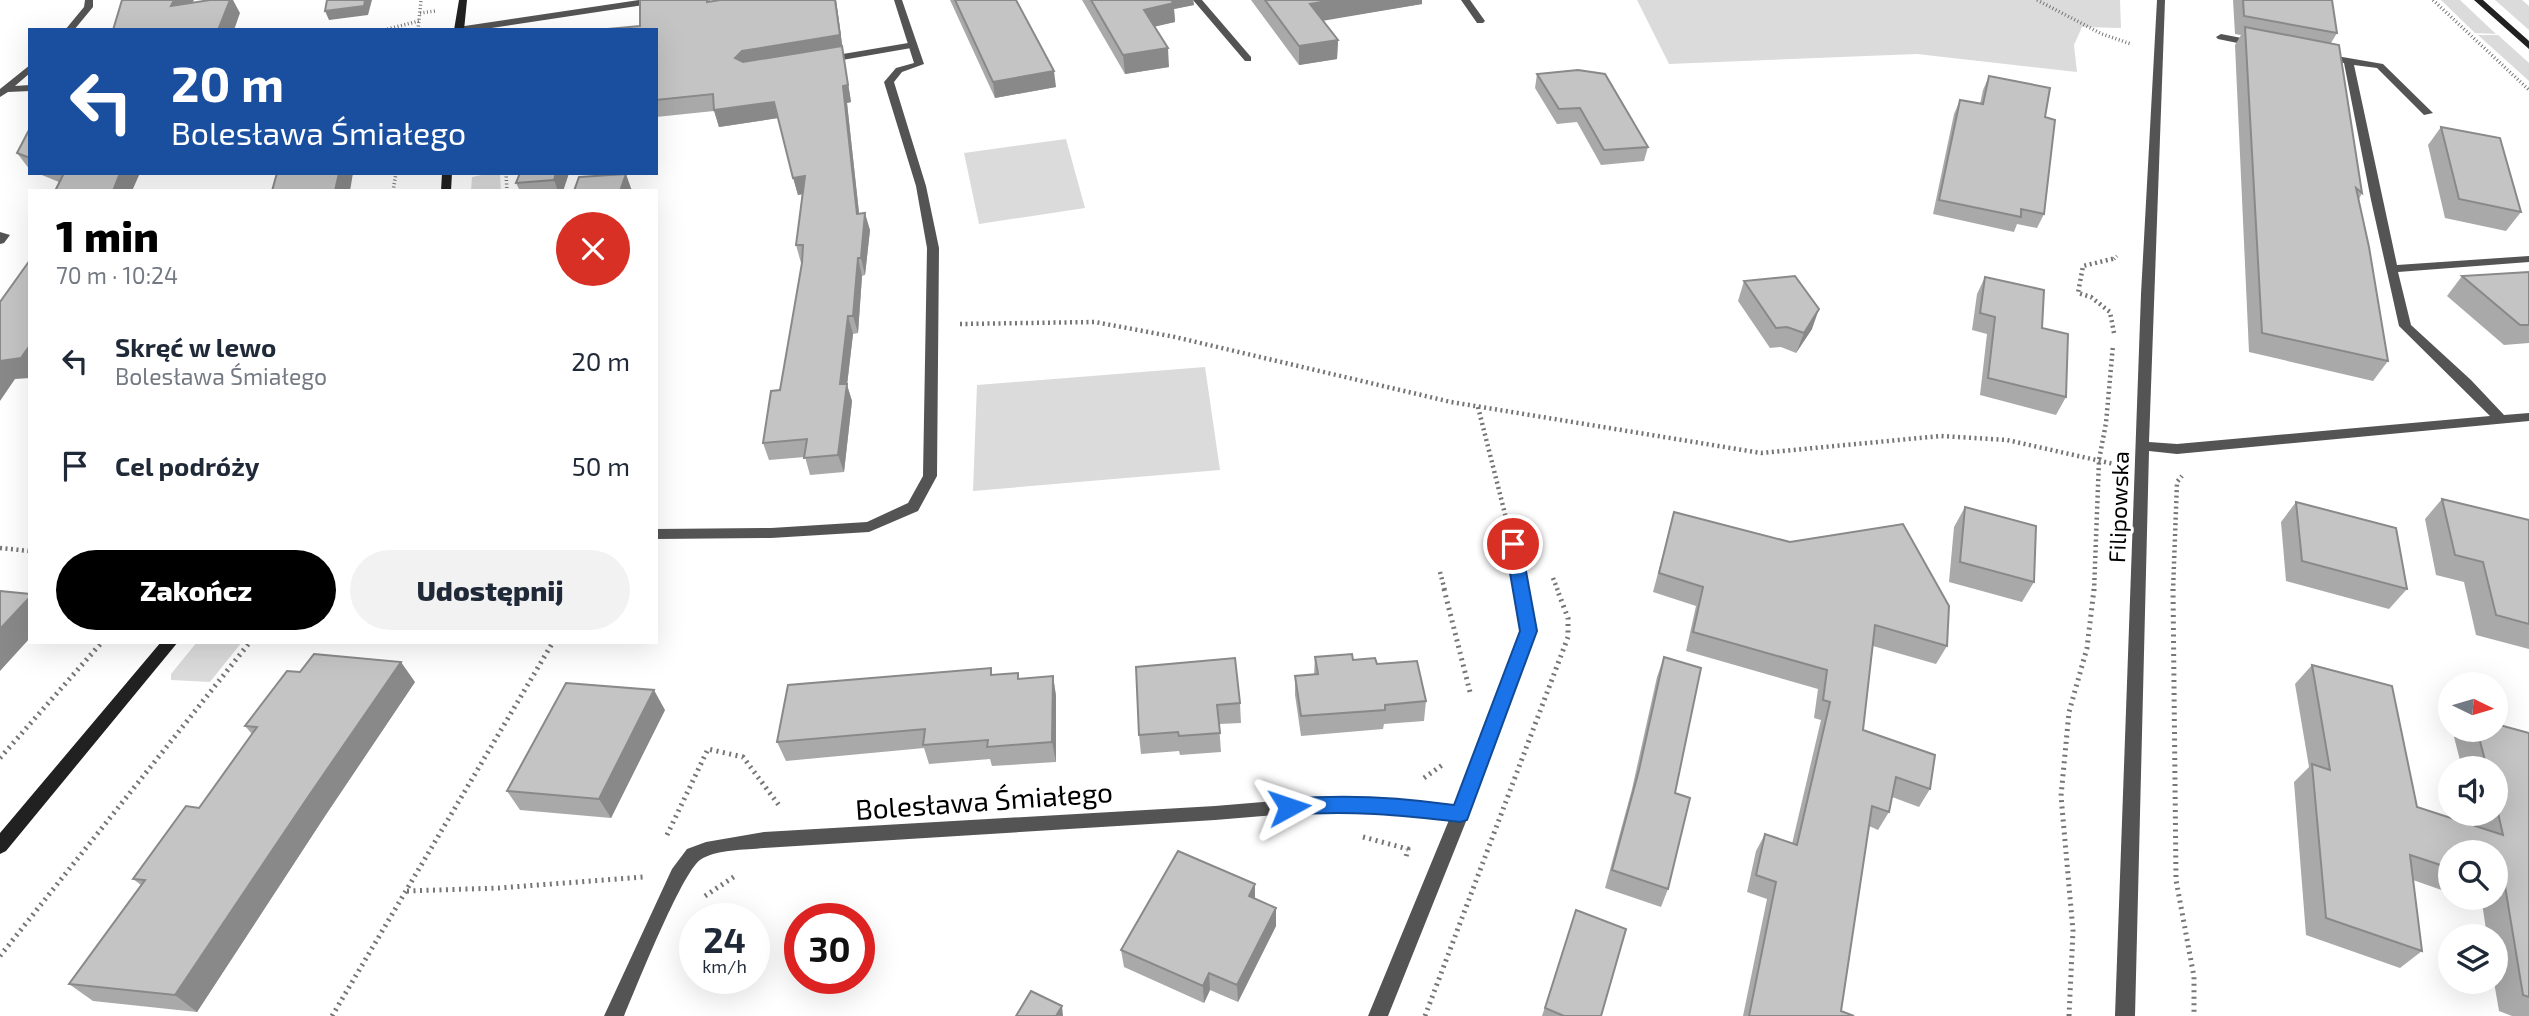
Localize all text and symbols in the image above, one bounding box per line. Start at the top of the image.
text: 20 m [171,53,284,112]
icon: left [56,56,147,147]
text: Bolesława Śmiałego [171,113,466,151]
text: 1 min [56,210,159,260]
button: close [556,212,630,286]
text: 70 m · 10:24 [56,261,178,289]
text: Skręć w lewo [115,331,276,362]
icon: left [56,342,94,380]
text: 20 m [571,345,630,376]
text: Bolesława Śmiałego [115,362,327,390]
icon: arrive [56,447,94,485]
text: Cel podróży [115,450,260,481]
text: 50 m [572,450,630,481]
street label: Filipowska [2102,451,2134,563]
pin [1483,514,1543,574]
icon: arrive [1494,525,1532,563]
button: Zakończ [56,550,336,630]
button: Udostępnij [350,550,630,630]
north arrow [2438,672,2508,742]
map controls [2438,672,2508,994]
button: sound [2438,756,2508,826]
position arrow [1252,770,1326,844]
street label: Bolesława Śmiałego [854,774,1114,826]
button: search [2438,840,2508,910]
speed limit sign: 30 [784,903,875,994]
text: 24 [703,918,746,960]
button: layers [2438,924,2508,994]
text: km/h [702,955,747,977]

